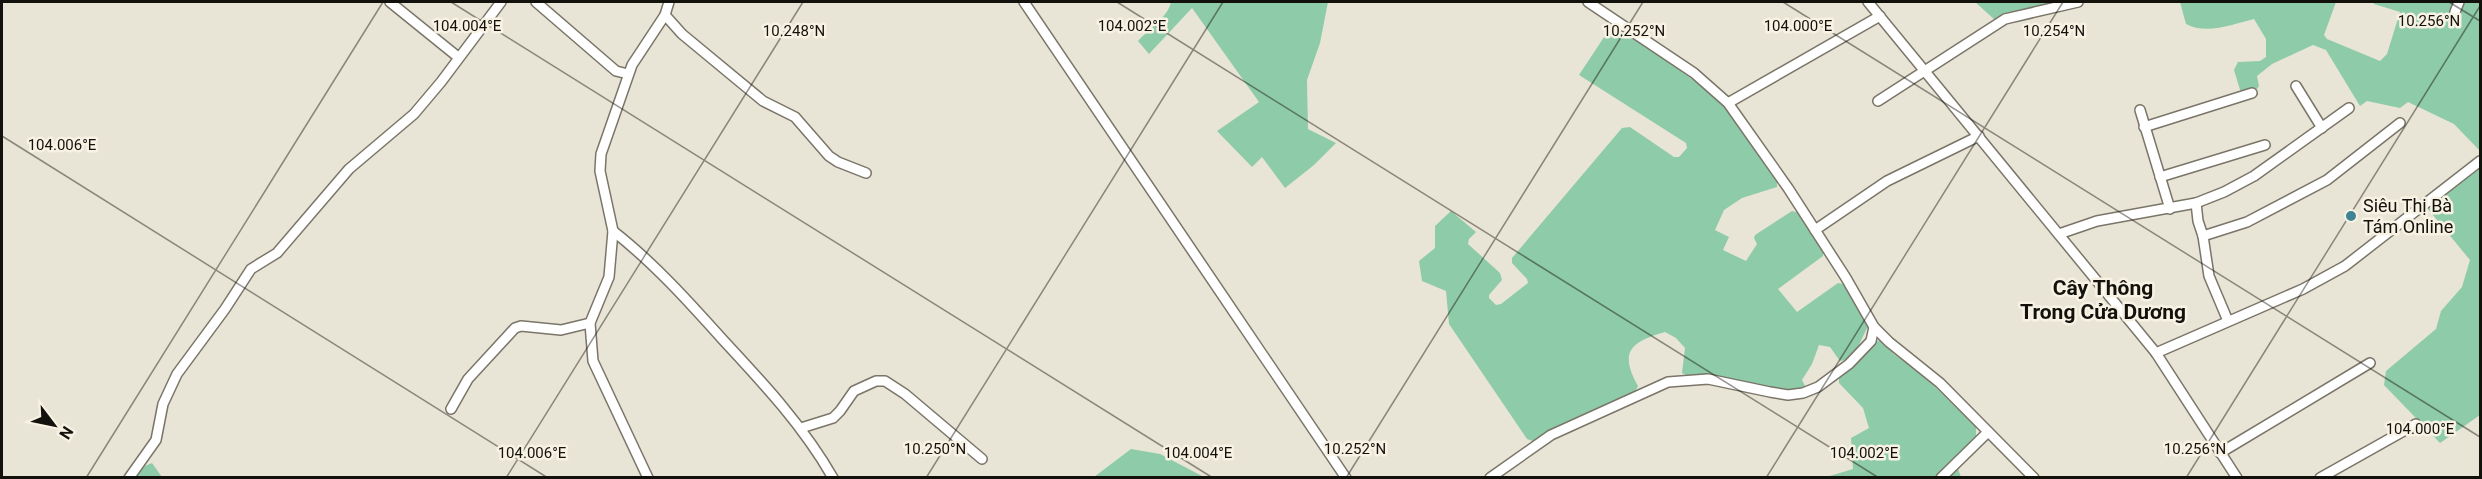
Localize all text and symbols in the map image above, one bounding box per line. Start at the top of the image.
text: 10.256°N [2398,12,2460,30]
text: 104.004°E [433,17,502,35]
text: 104.002°E [1098,17,1167,35]
text: 104.000°E [1764,17,1833,35]
text: 10.248°N [763,22,825,40]
text: 10.252°N [1603,22,1665,40]
text: 10.254°N [2023,22,2085,40]
text: 104.006°E [28,136,97,154]
place label: Siêu Thị Bà Tám Online [2363,195,2453,237]
marker: Siêu Thị Bà Tám Online [2344,209,2358,223]
district label: Cây Thông Trong Cửa Dương [2020,276,2186,324]
north arrow [24,395,84,455]
text: 104.000°E [2386,420,2455,438]
text: N [55,423,77,443]
text: 10.250°N [904,440,966,458]
text: 10.252°N [1324,440,1386,458]
text: 10.256°N [2164,440,2226,458]
text: 104.006°E [498,444,567,462]
text: 104.004°E [1164,444,1233,462]
text: 104.002°E [1830,444,1899,462]

